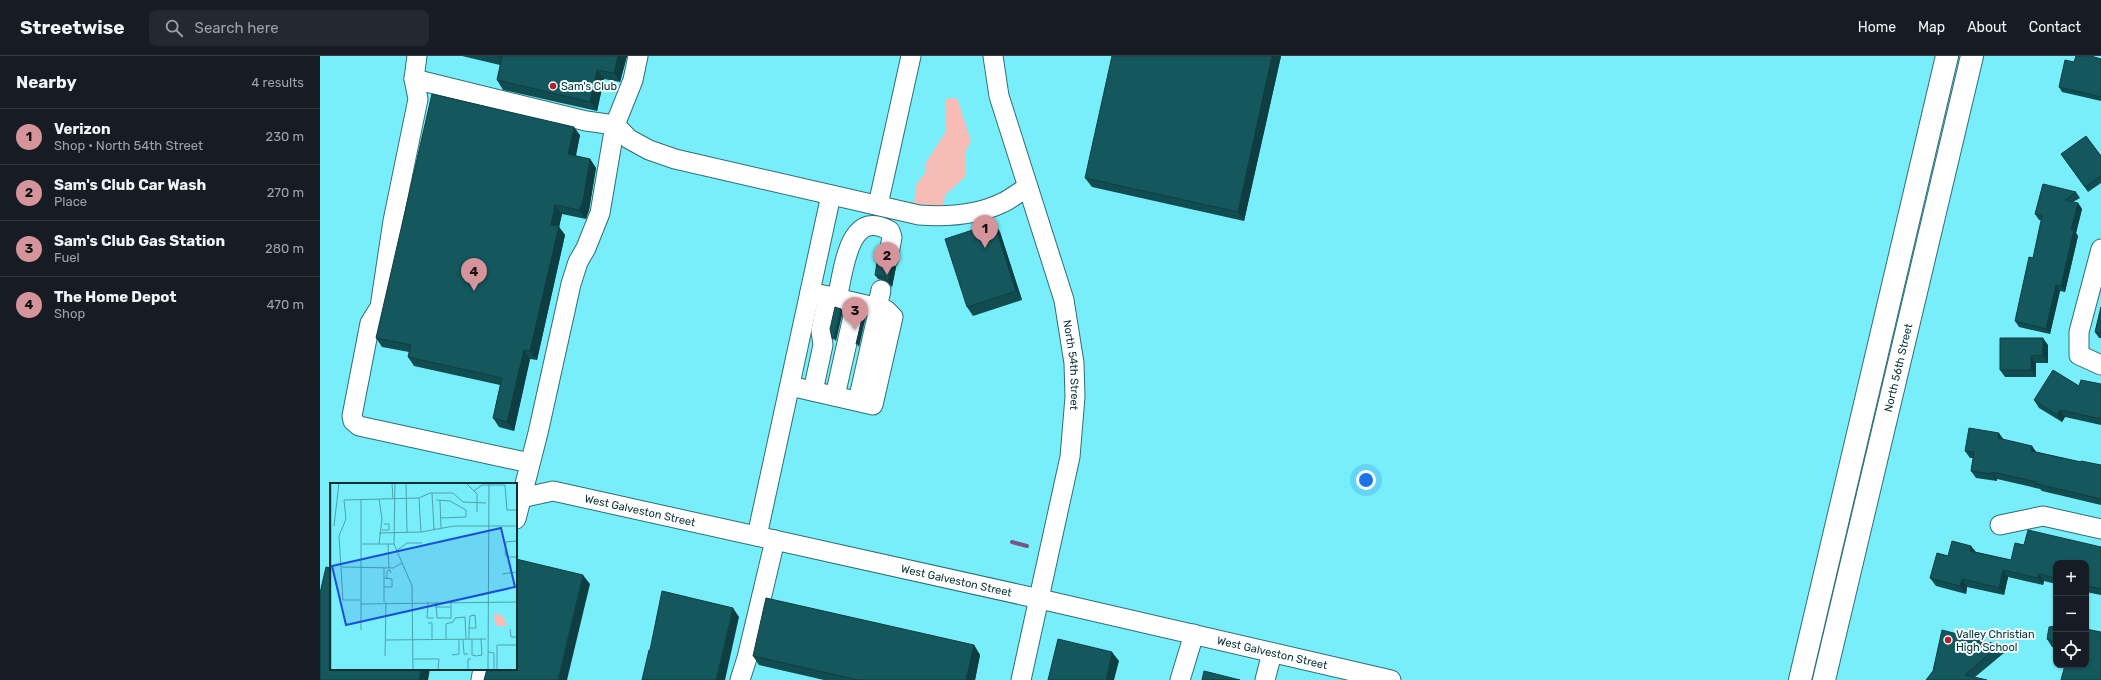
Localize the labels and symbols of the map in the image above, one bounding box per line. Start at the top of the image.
place label: Sam's Club [561,80,617,93]
marker: Sam's Club [548,81,558,91]
pin: 1 [972,215,998,248]
pin: 2 [874,242,900,275]
pin: 4 [461,258,487,291]
pin: 3 [842,297,868,330]
street label: North 54th Street [1061,319,1082,411]
street label: North 56th Street [1881,321,1915,413]
your location [1356,470,1376,490]
inset map [330,483,517,670]
street label: West Galveston Street [583,492,697,529]
street label: West Galveston Street [900,562,1014,599]
place label: Valley Christian High School [1956,628,2035,654]
street label: West Galveston Street [1216,634,1330,672]
marker: Valley Christian High School [1943,635,1953,645]

